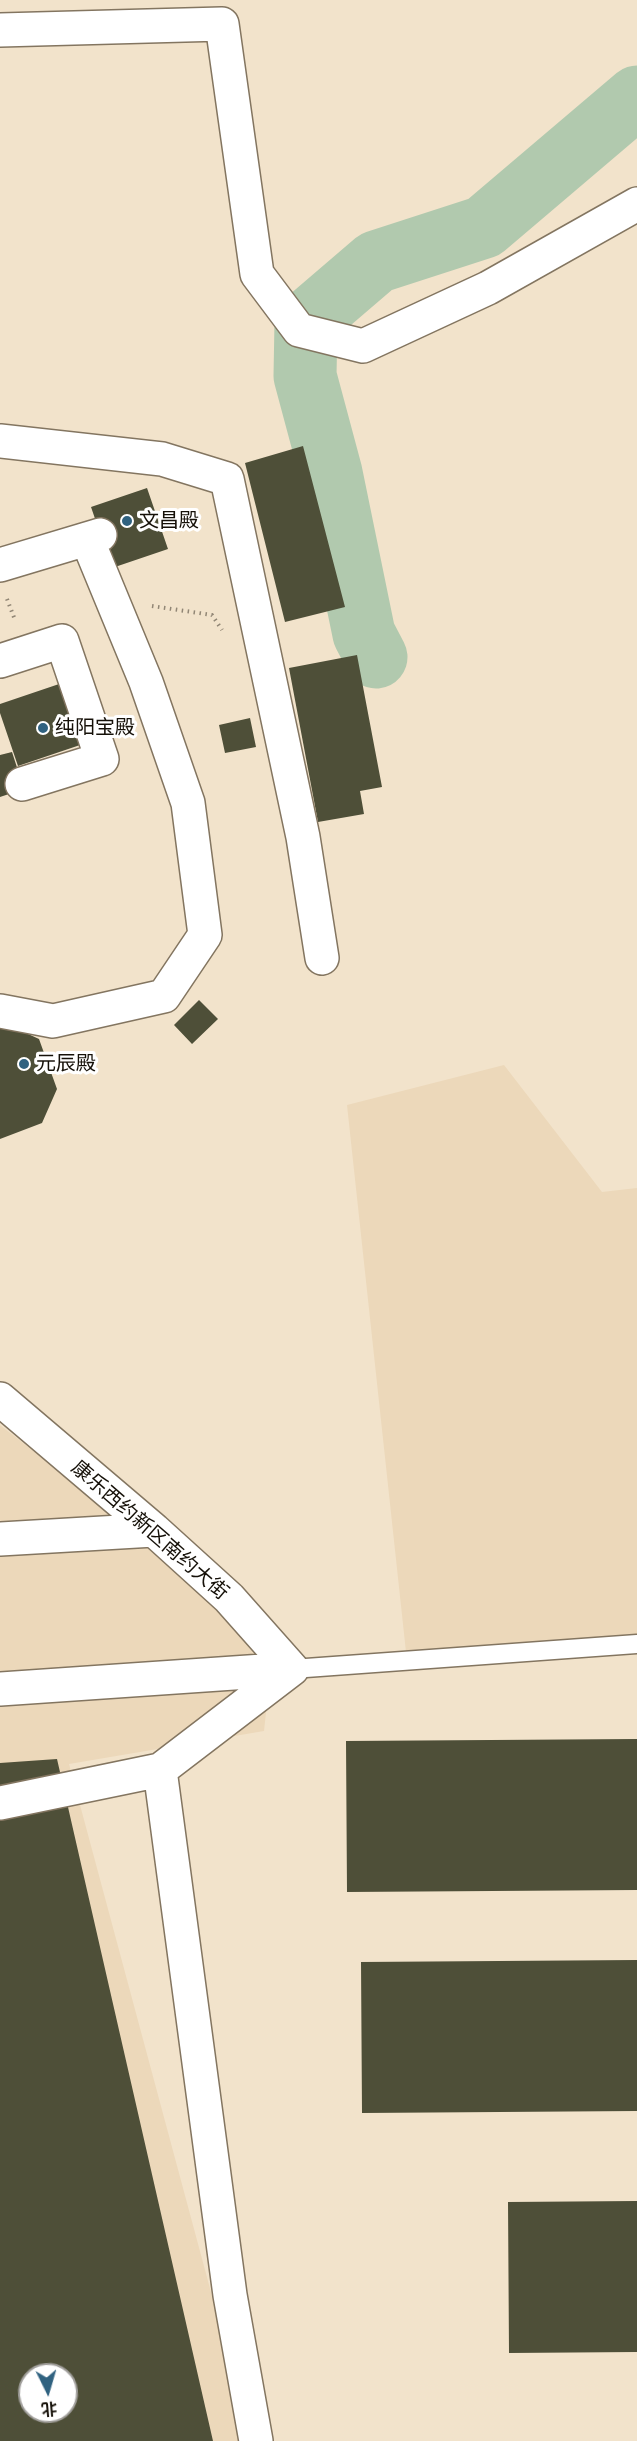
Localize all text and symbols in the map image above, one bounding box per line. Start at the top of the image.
place label: 文昌殿 [139,509,199,533]
marker: 文昌殿 [120,514,134,528]
place label: 纯阳宝殿 [55,716,135,740]
marker: 纯阳宝殿 [36,721,50,735]
place label: 元辰殿 [36,1052,96,1076]
marker: 元辰殿 [17,1057,31,1071]
street label: 康乐西约新区南约大街 [67,1455,233,1605]
north arrow [18,2363,78,2423]
text: 北 [41,2399,58,2420]

